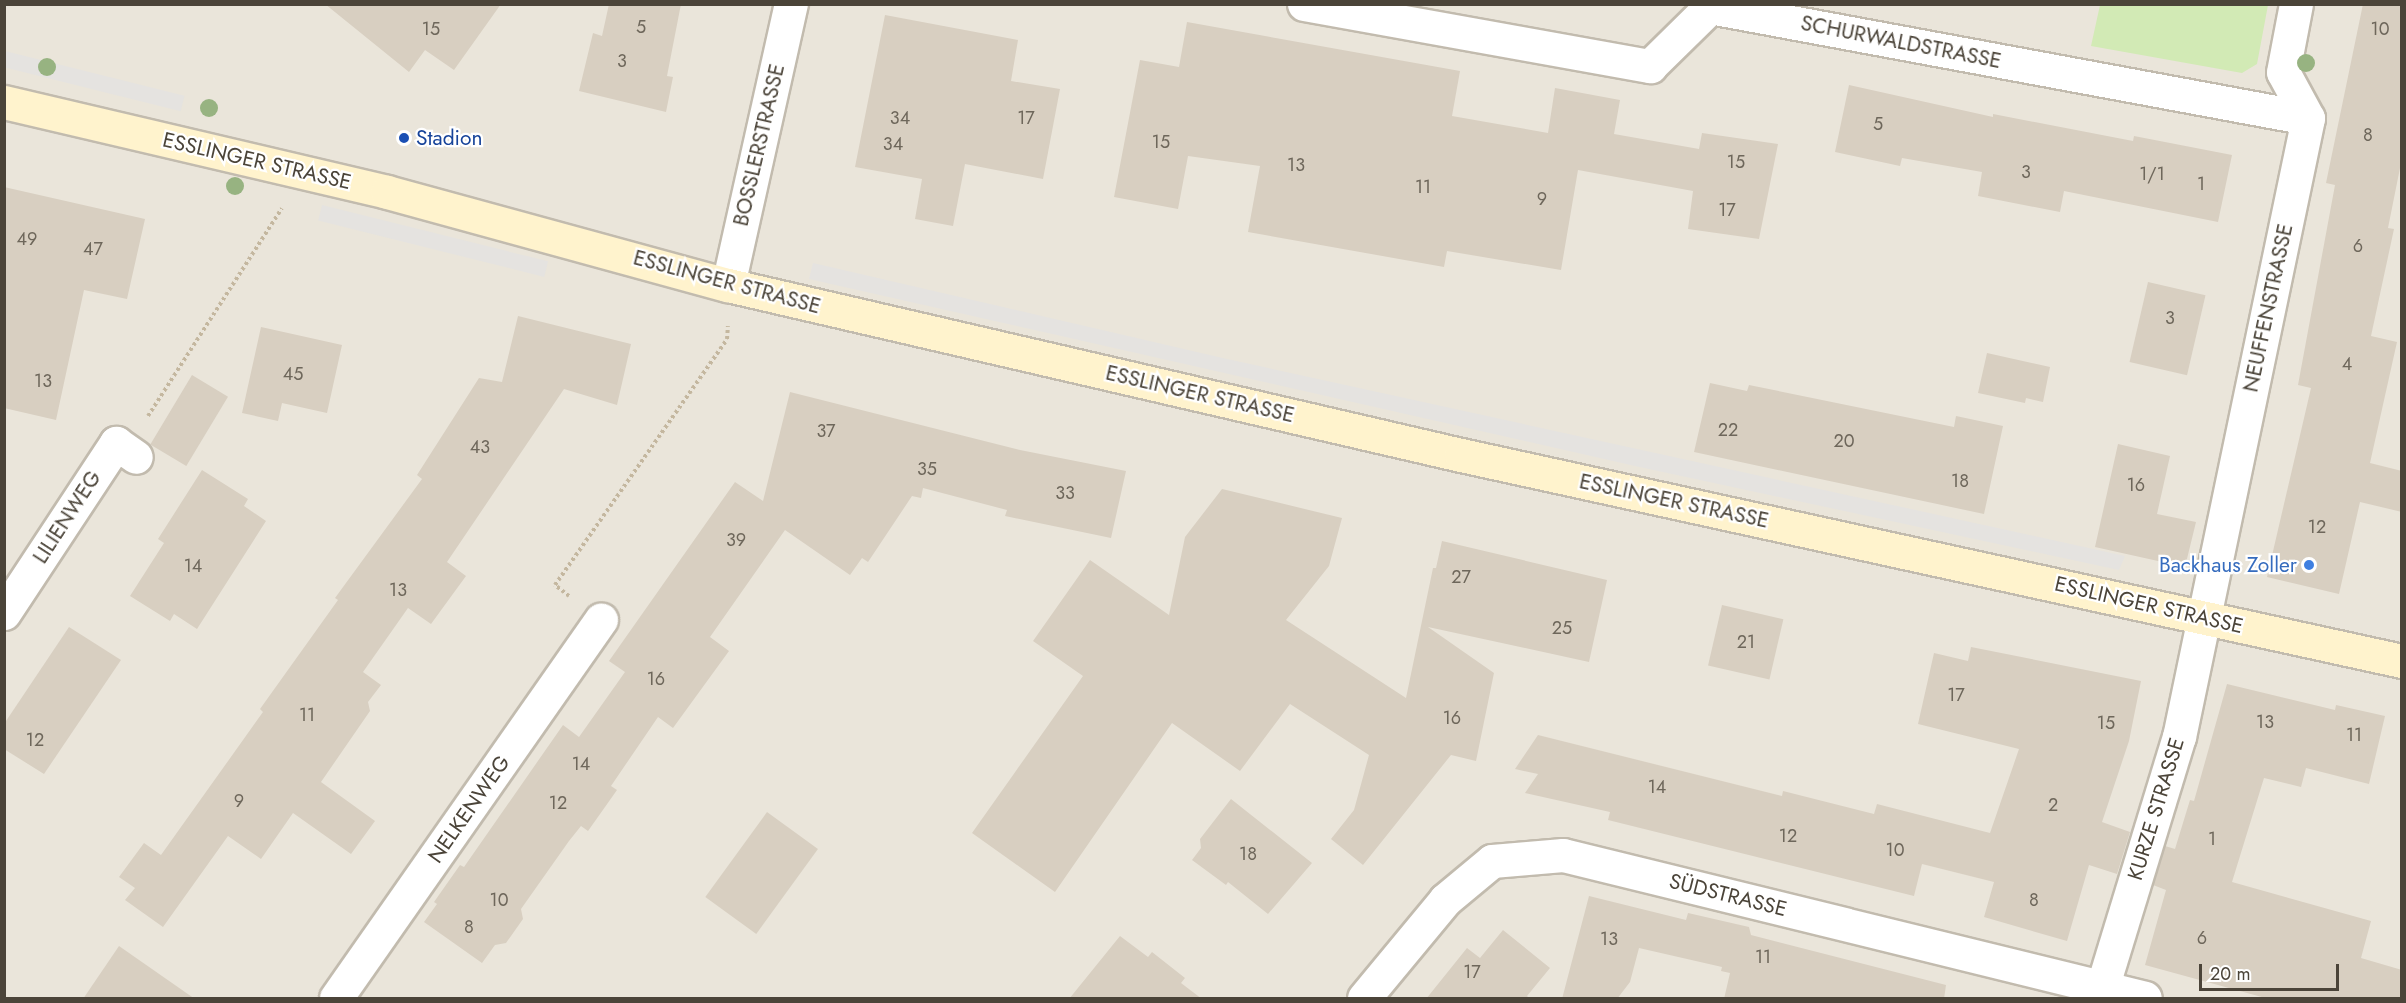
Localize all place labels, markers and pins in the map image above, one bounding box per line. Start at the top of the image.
place label: Stadion [416,125,483,151]
marker: Stadion [397,131,411,145]
place label: Backhaus Zoller [2159,552,2297,578]
marker: Backhaus Zoller [2302,558,2316,572]

